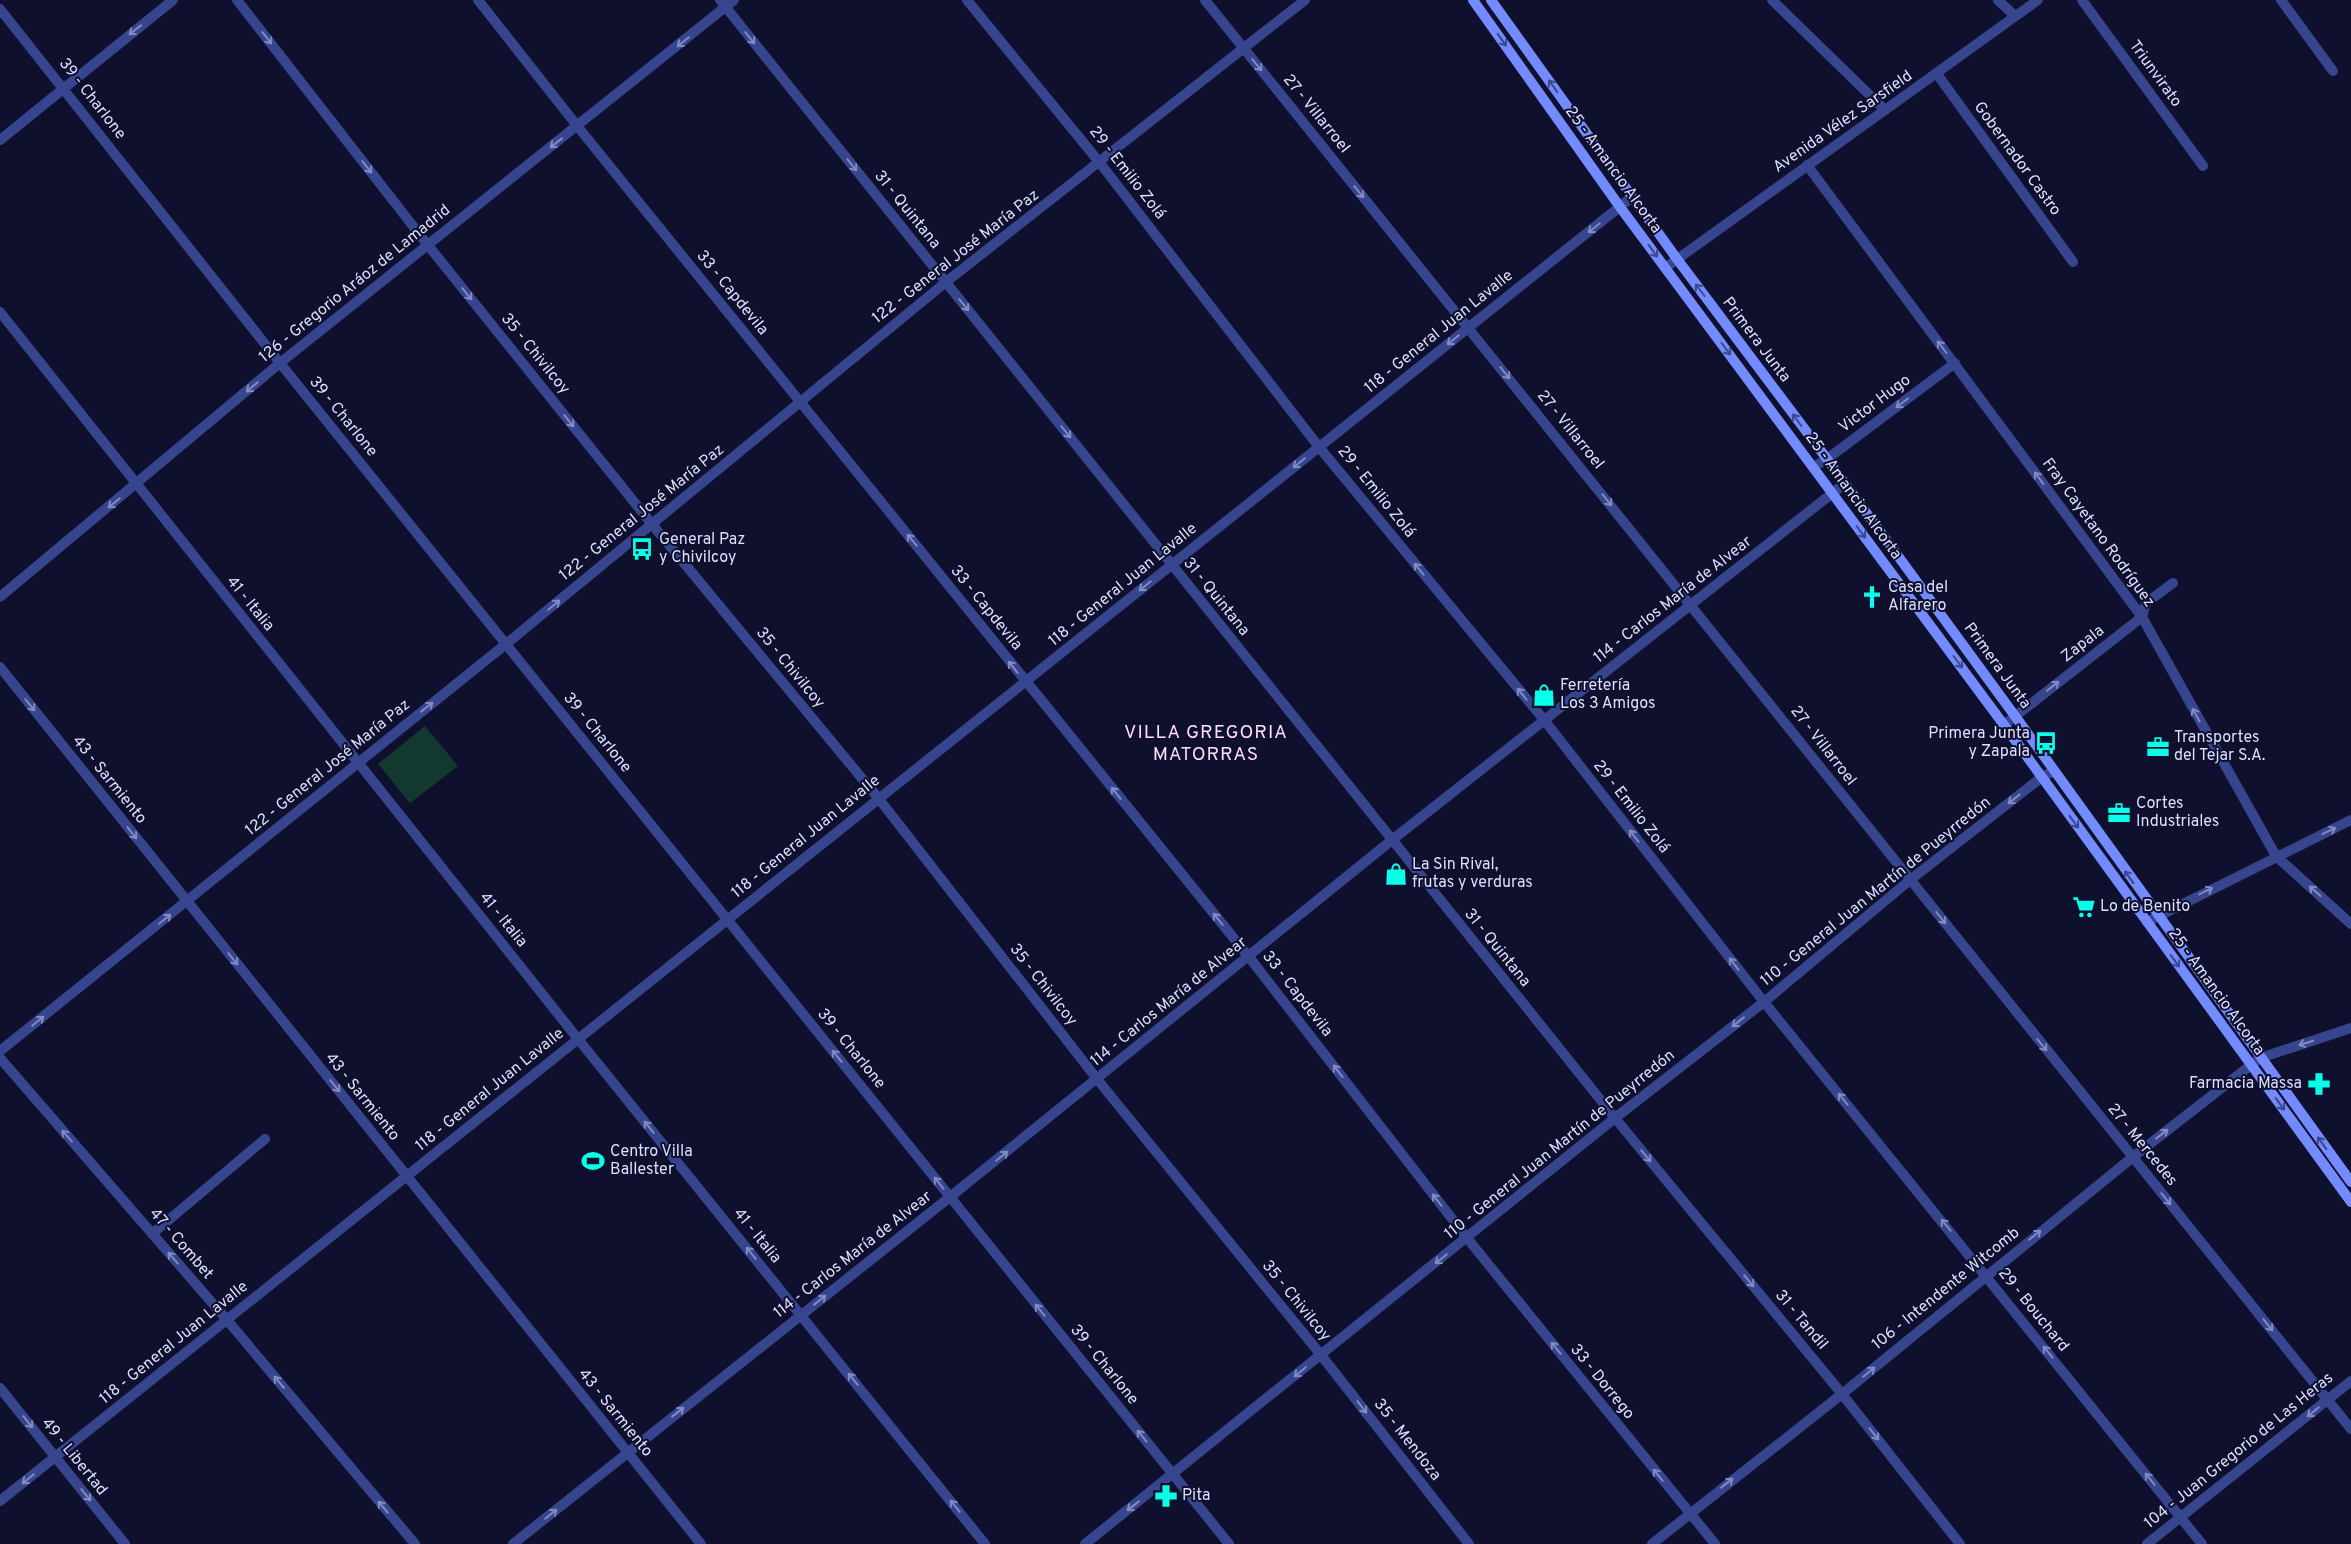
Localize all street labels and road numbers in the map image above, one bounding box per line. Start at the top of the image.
street label: Triunvirato [2124,37,2186,111]
street label: 39 - Charlone [54,54,130,144]
street label: Avenida Vélez Sarsfield [1770,66,1916,178]
street label: 27 - Villarroel [1278,70,1354,158]
street label: Gobernador Castro [1969,98,2065,220]
street label: 25 - Amancio Alcorta [1560,103,1666,237]
street label: 29 - Emilio Zolá [1084,122,1170,224]
street label: 31 - Quintana [869,167,945,253]
street label: 122 - General José María Paz [868,186,1044,328]
street label: 126 - Gregorio Aráoz de Lamadrid [255,201,455,367]
street label: 33 - Capdevila [692,246,772,340]
street label: 118 - General Juan Lavalle [1361,266,1517,398]
street label: Primera Junta [1717,293,1795,387]
street label: 35 - Chivilcoy [496,309,574,399]
street label: Victor Hugo [1835,370,1915,438]
street label: 39 - Charlone [304,373,382,461]
street label: 27 - Villarroel [1532,386,1608,474]
street label: 25 - Amancio Alcorta [1800,429,1906,563]
street label: 122 - General José María Paz [555,440,729,586]
street label: 29 - Emilio Zolá [1333,442,1419,542]
street label: Fray Cayetano Rodríguez [2037,455,2159,611]
street label: 118 - General Juan Lavalle [1045,519,1201,651]
street label: 114 - Carlos María de Alvear [1590,532,1756,668]
street label: 31 - Quintana [1178,554,1254,640]
street label: 33 - Capdevila [946,561,1026,655]
street label: 41 - Italia [222,572,278,636]
street label: Primera Junta [1959,619,2035,713]
street label: Zapala [2057,621,2109,667]
street label: 35 - Chivilcoy [751,623,829,713]
street label: 39 - Charlone [558,689,636,777]
street label: 122 - General José María Paz [241,695,415,841]
street label: 27 - Villarroel [1786,702,1860,790]
street label: 43 - Sarmiento [67,732,151,828]
street label: 29 - Emilio Zolá [1588,756,1674,858]
street label: 118 - General Juan Lavalle [728,771,884,903]
street label: 110 - General Juan Martín de Pueyrredón [1757,793,1995,991]
street label: 41 - Italia [475,888,531,952]
street label: 31 - Quintana [1459,905,1535,991]
street label: 25 - Amancio Alcorta [2163,925,2269,1059]
street label: 114 - Carlos María de Alvear [1087,933,1251,1071]
street label: 35 - Chivilcoy [1005,940,1081,1030]
street label: 33 - Capdevila [1257,947,1337,1041]
street label: 39 - Charlone [812,1005,890,1093]
street label: 118 - General Juan Lavalle [412,1024,568,1156]
street label: 110 - General Juan Martín de Pueyrredón [1441,1046,1679,1244]
street label: 43 - Sarmiento [320,1049,404,1145]
street label: 27 - Mercedes [2103,1100,2181,1190]
street label: 114 - Carlos María de Alvear [770,1187,936,1323]
street label: 47 - Combet [145,1204,217,1284]
street label: 41 - Italia [729,1204,785,1268]
street label: 106 - Intendente Witcomb [1868,1223,2024,1355]
street label: 35 - Chivilcoy [1257,1256,1335,1346]
street label: 29 - Bouchard [1993,1264,2073,1356]
street label: 118 - General Juan Lavalle [96,1277,252,1409]
street label: 31 - Tandil [1770,1286,1832,1354]
street label: 39 - Charlone [1065,1321,1143,1409]
street label: 33 - Dorrego [1565,1340,1639,1424]
street label: 43 - Sarmiento [573,1365,657,1461]
street label: 104 - Juan Gregorio de Las Heras [2140,1368,2338,1534]
street label: 35 - Mendoza [1369,1395,1445,1485]
street label: 49 - Libertad [37,1414,111,1500]

